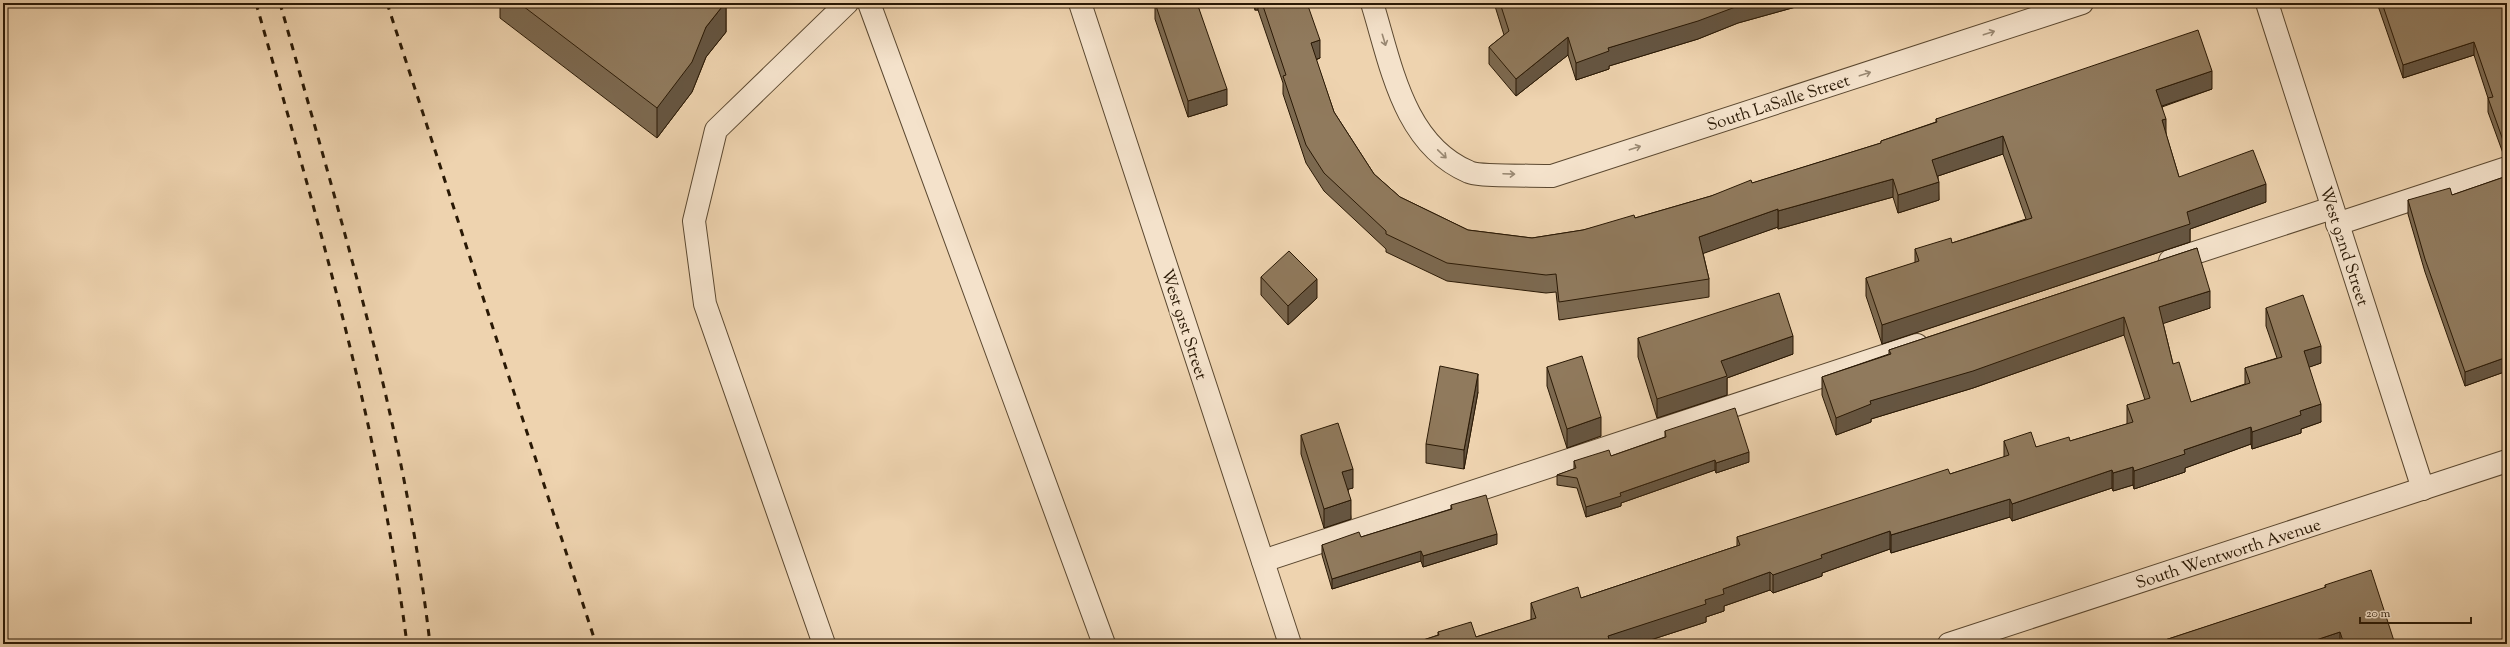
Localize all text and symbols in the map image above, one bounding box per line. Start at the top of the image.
one-way arrow [1982,29,1994,37]
one-way arrow [1381,34,1388,47]
street label: South LaSalle Street [1704,69,1853,138]
one-way arrow [1859,69,1871,77]
one-way arrow [1629,144,1641,152]
one-way arrow [1437,149,1447,158]
one-way arrow [1502,170,1515,178]
street label: West 92nd Street [2312,184,2374,310]
street label: West 91st Street [1154,266,1212,383]
street label: South Wentworth Avenue [2133,514,2324,596]
scale bar [2360,599,2471,625]
text: 20 m [2366,605,2391,623]

